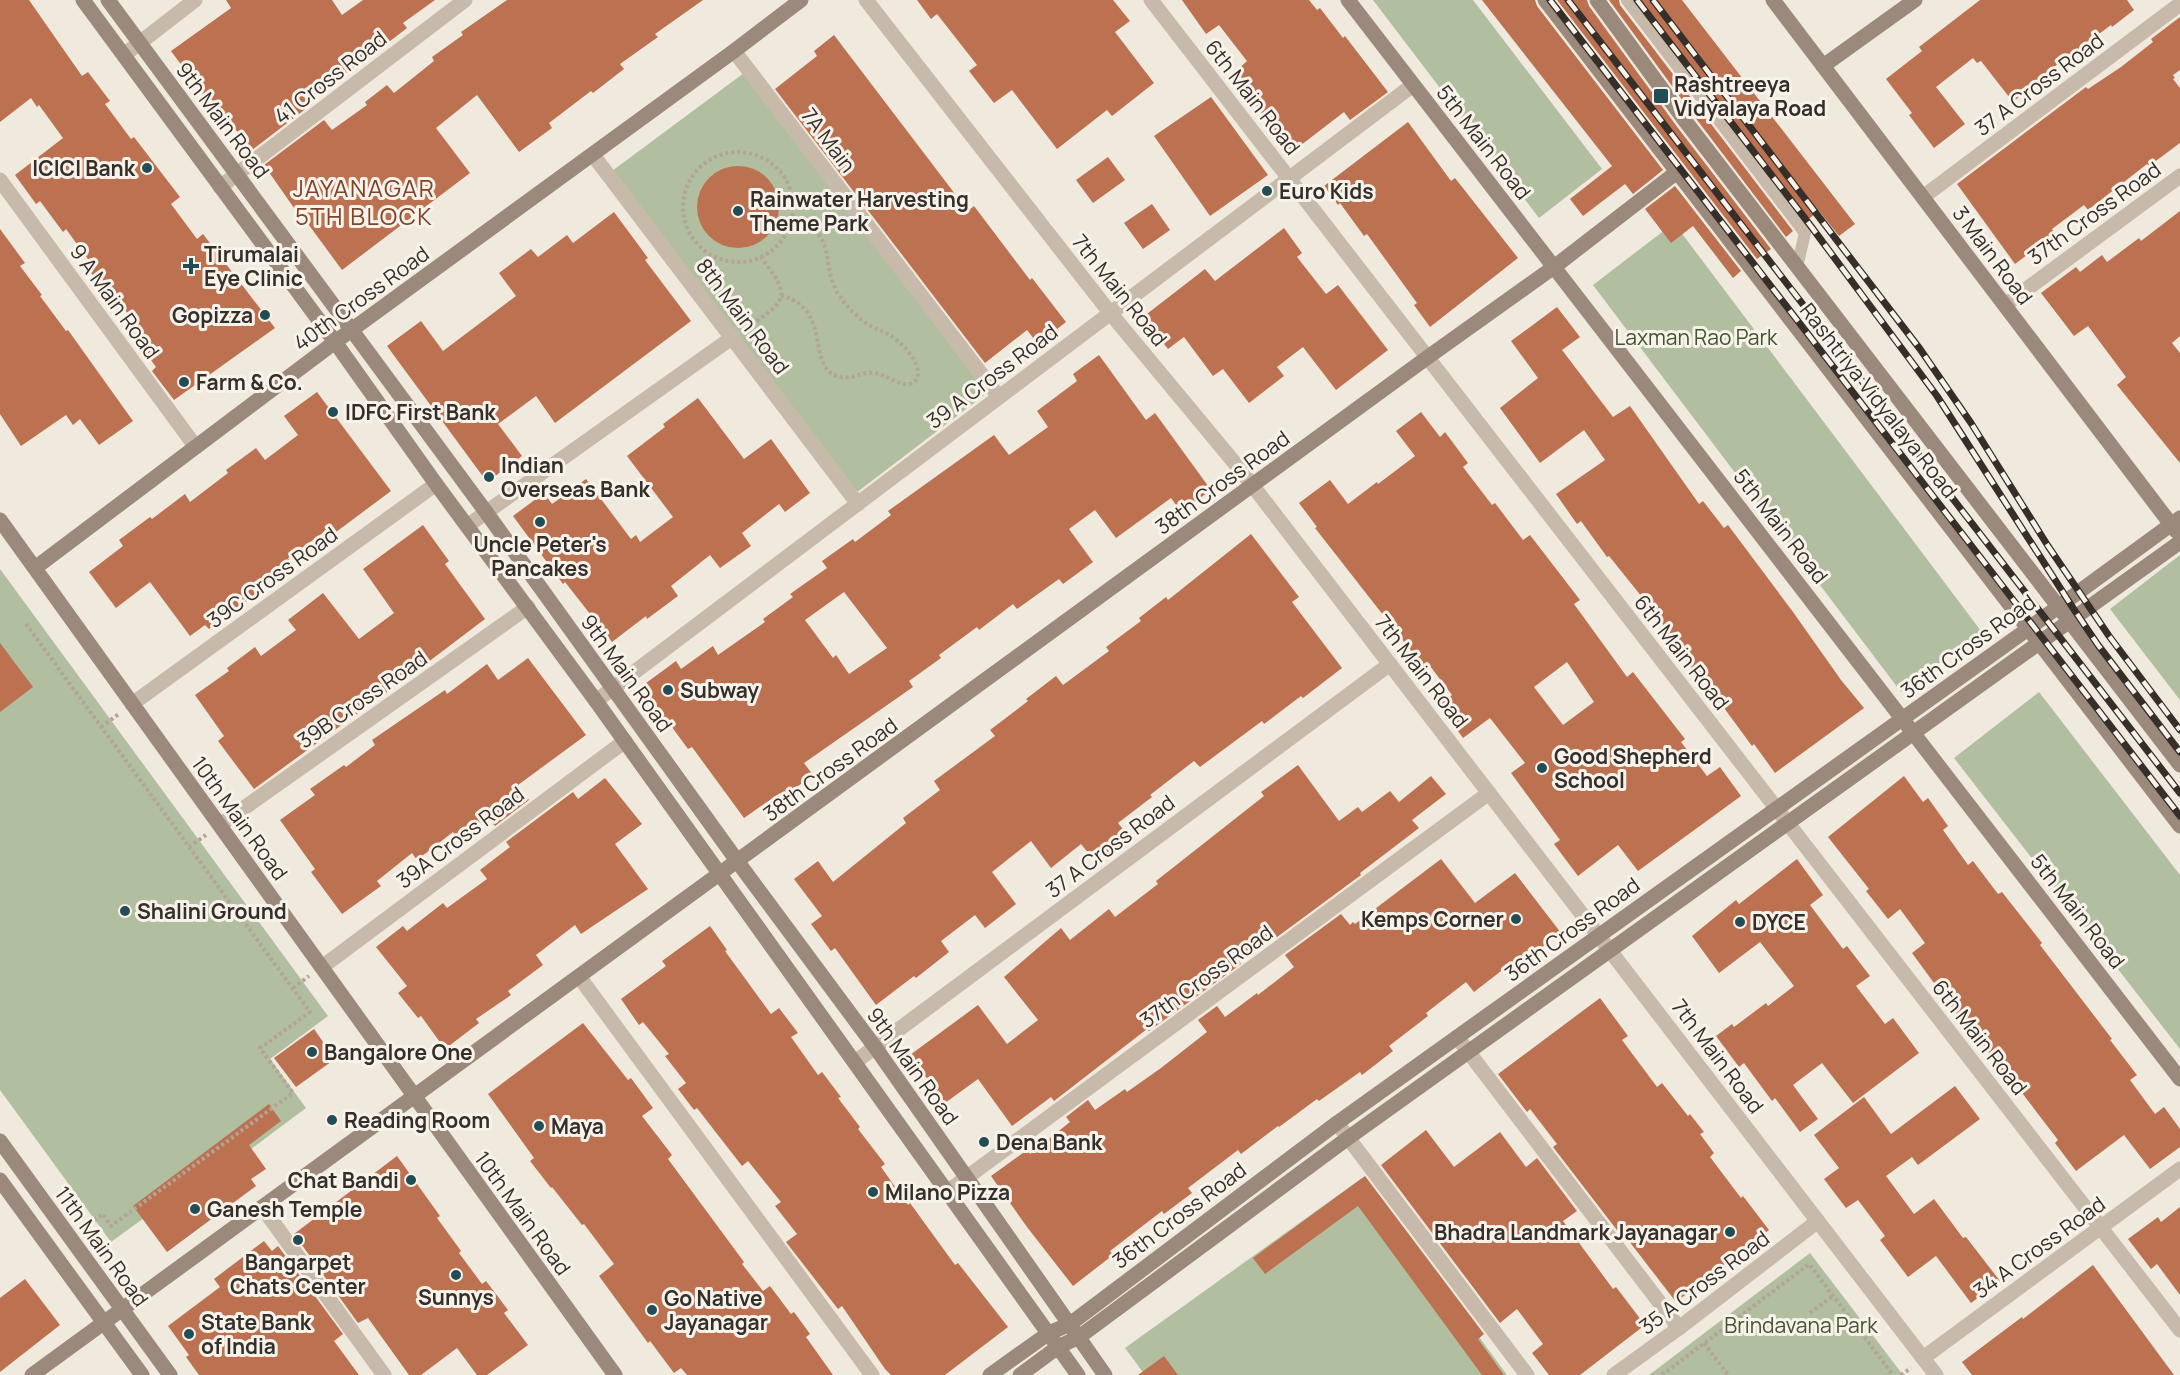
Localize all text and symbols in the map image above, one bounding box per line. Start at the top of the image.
street label: 41 Cross Road [268,24,392,130]
street label: 37 A Cross Road [1969,26,2109,142]
street label: 6th Main Road [1199,34,1307,160]
street label: 9th Main Road [170,56,276,184]
place label: Rashtreeya Vidyalaya Road [1674,70,1826,122]
street label: 5th Main Road [1431,79,1537,205]
marker: Rashtreeya Vidyalaya Road [1652,87,1670,105]
street label: 7A Main [796,102,862,178]
place label: ICICI Bank [32,154,136,182]
street label: 37th Cross Road [2022,155,2166,271]
marker: ICICI Bank [140,161,154,175]
district label: JAYANAGAR 5TH BLOCK [293,171,435,232]
place label: Euro Kids [1279,177,1374,205]
marker: Euro Kids [1260,184,1274,198]
place label: Rainwater Harvesting Theme Park [750,185,969,237]
street label: 3 Main Road [1947,200,2039,310]
marker: Rainwater Harvesting Theme Park [731,204,745,218]
street label: 7th Main Road [1066,228,1174,352]
street label: 9 A Main Road [64,238,166,364]
street label: 40th Cross Road [288,239,434,357]
place label: Tirumalai Eye Clinic [204,240,303,292]
street label: 8th Main Road [690,252,796,380]
marker: Tirumalai Eye Clinic [182,257,200,275]
street label: Rashtriya Vidyalaya Road [1794,297,1964,503]
place label: Gopizza [172,301,253,329]
marker: Gopizza [258,308,272,322]
street label: 39 A Cross Road [921,318,1063,434]
park label: Laxman Rao Park [1615,323,1778,351]
place label: Farm & Co. [196,368,303,396]
marker: Farm & Co. [177,375,191,389]
place label: IDFC First Bank [345,398,496,426]
marker: IDFC First Bank [326,405,340,419]
street label: 38th Cross Road [1149,424,1295,540]
place label: Indian Overseas Bank [501,451,650,503]
street label: 5th Main Road [1728,463,1834,589]
marker: Indian Overseas Bank [482,470,496,484]
marker: Uncle Peter's Pancakes [533,515,547,529]
street label: 39C Cross Road [201,520,343,634]
place label: Uncle Peter's Pancakes [473,530,607,582]
street label: 36th Cross Road [1895,588,2041,704]
street label: 6th Main Road [1628,589,1736,715]
street label: 9th Main Road [575,609,679,737]
street label: 7th Main Road [1369,609,1475,733]
street label: 39B Cross Road [292,644,432,754]
place label: Subway [680,676,759,704]
marker: Subway [661,683,675,697]
street label: 38th Cross Road [757,711,903,827]
place label: Good Shepherd School [1554,742,1712,794]
street label: 10th Main Road [186,750,294,886]
marker: Good Shepherd School [1535,761,1549,775]
street label: 39A Cross Road [391,780,529,894]
street label: 37 A Cross Road [1040,788,1180,904]
street label: 5th Main Road [2025,848,2131,974]
street label: 36th Cross Road [1499,871,1645,987]
place label: Shalini Ground [137,897,287,925]
marker: Shalini Ground [118,904,132,918]
place label: Kemps Corner [1361,905,1504,933]
place label: DYCE [1752,908,1806,936]
marker: Kemps Corner [1509,912,1523,926]
marker: DYCE [1733,915,1747,929]
street label: 37th Cross Road [1134,918,1278,1034]
street label: 6th Main Road [1926,974,2034,1100]
street label: 7th Main Road [1666,993,1770,1119]
street label: 9th Main Road [861,1002,965,1130]
place label: Bangalore One [324,1038,473,1066]
marker: Bangalore One [305,1045,319,1059]
place label: Reading Room [344,1106,490,1134]
place label: Maya [551,1112,604,1140]
marker: Reading Room [325,1113,339,1127]
marker: Maya [532,1119,546,1133]
place label: Dena Bank [996,1128,1103,1156]
marker: Dena Bank [977,1135,991,1149]
street label: 10th Main Road [469,1145,577,1281]
street label: 36th Cross Road [1107,1156,1251,1274]
place label: Chat Bandi [288,1166,399,1194]
marker: Chat Bandi [404,1173,418,1187]
place label: Milano Pizza [885,1178,1010,1206]
street label: 11th Main Road [49,1180,155,1312]
marker: Milano Pizza [866,1185,880,1199]
street label: 34 A Cross Road [1967,1190,2111,1304]
place label: Ganesh Temple [207,1195,363,1223]
marker: Ganesh Temple [188,1202,202,1216]
place label: Bhadra Landmark Jayanagar [1434,1218,1718,1246]
street label: 35 A Cross Road [1633,1224,1775,1340]
marker: Bhadra Landmark Jayanagar [1723,1225,1737,1239]
marker: Bangarpet Chats Center [291,1233,305,1247]
place label: Bangarpet Chats Center [230,1248,366,1300]
marker: Sunnys [449,1268,463,1282]
place label: Sunnys [418,1283,494,1311]
place label: Go Native Jayanagar [664,1284,768,1336]
marker: Go Native Jayanagar [645,1303,659,1317]
place label: State Bank of India [201,1308,312,1360]
park label: Brindavana Park [1724,1311,1878,1339]
marker: State Bank of India [182,1327,196,1341]

